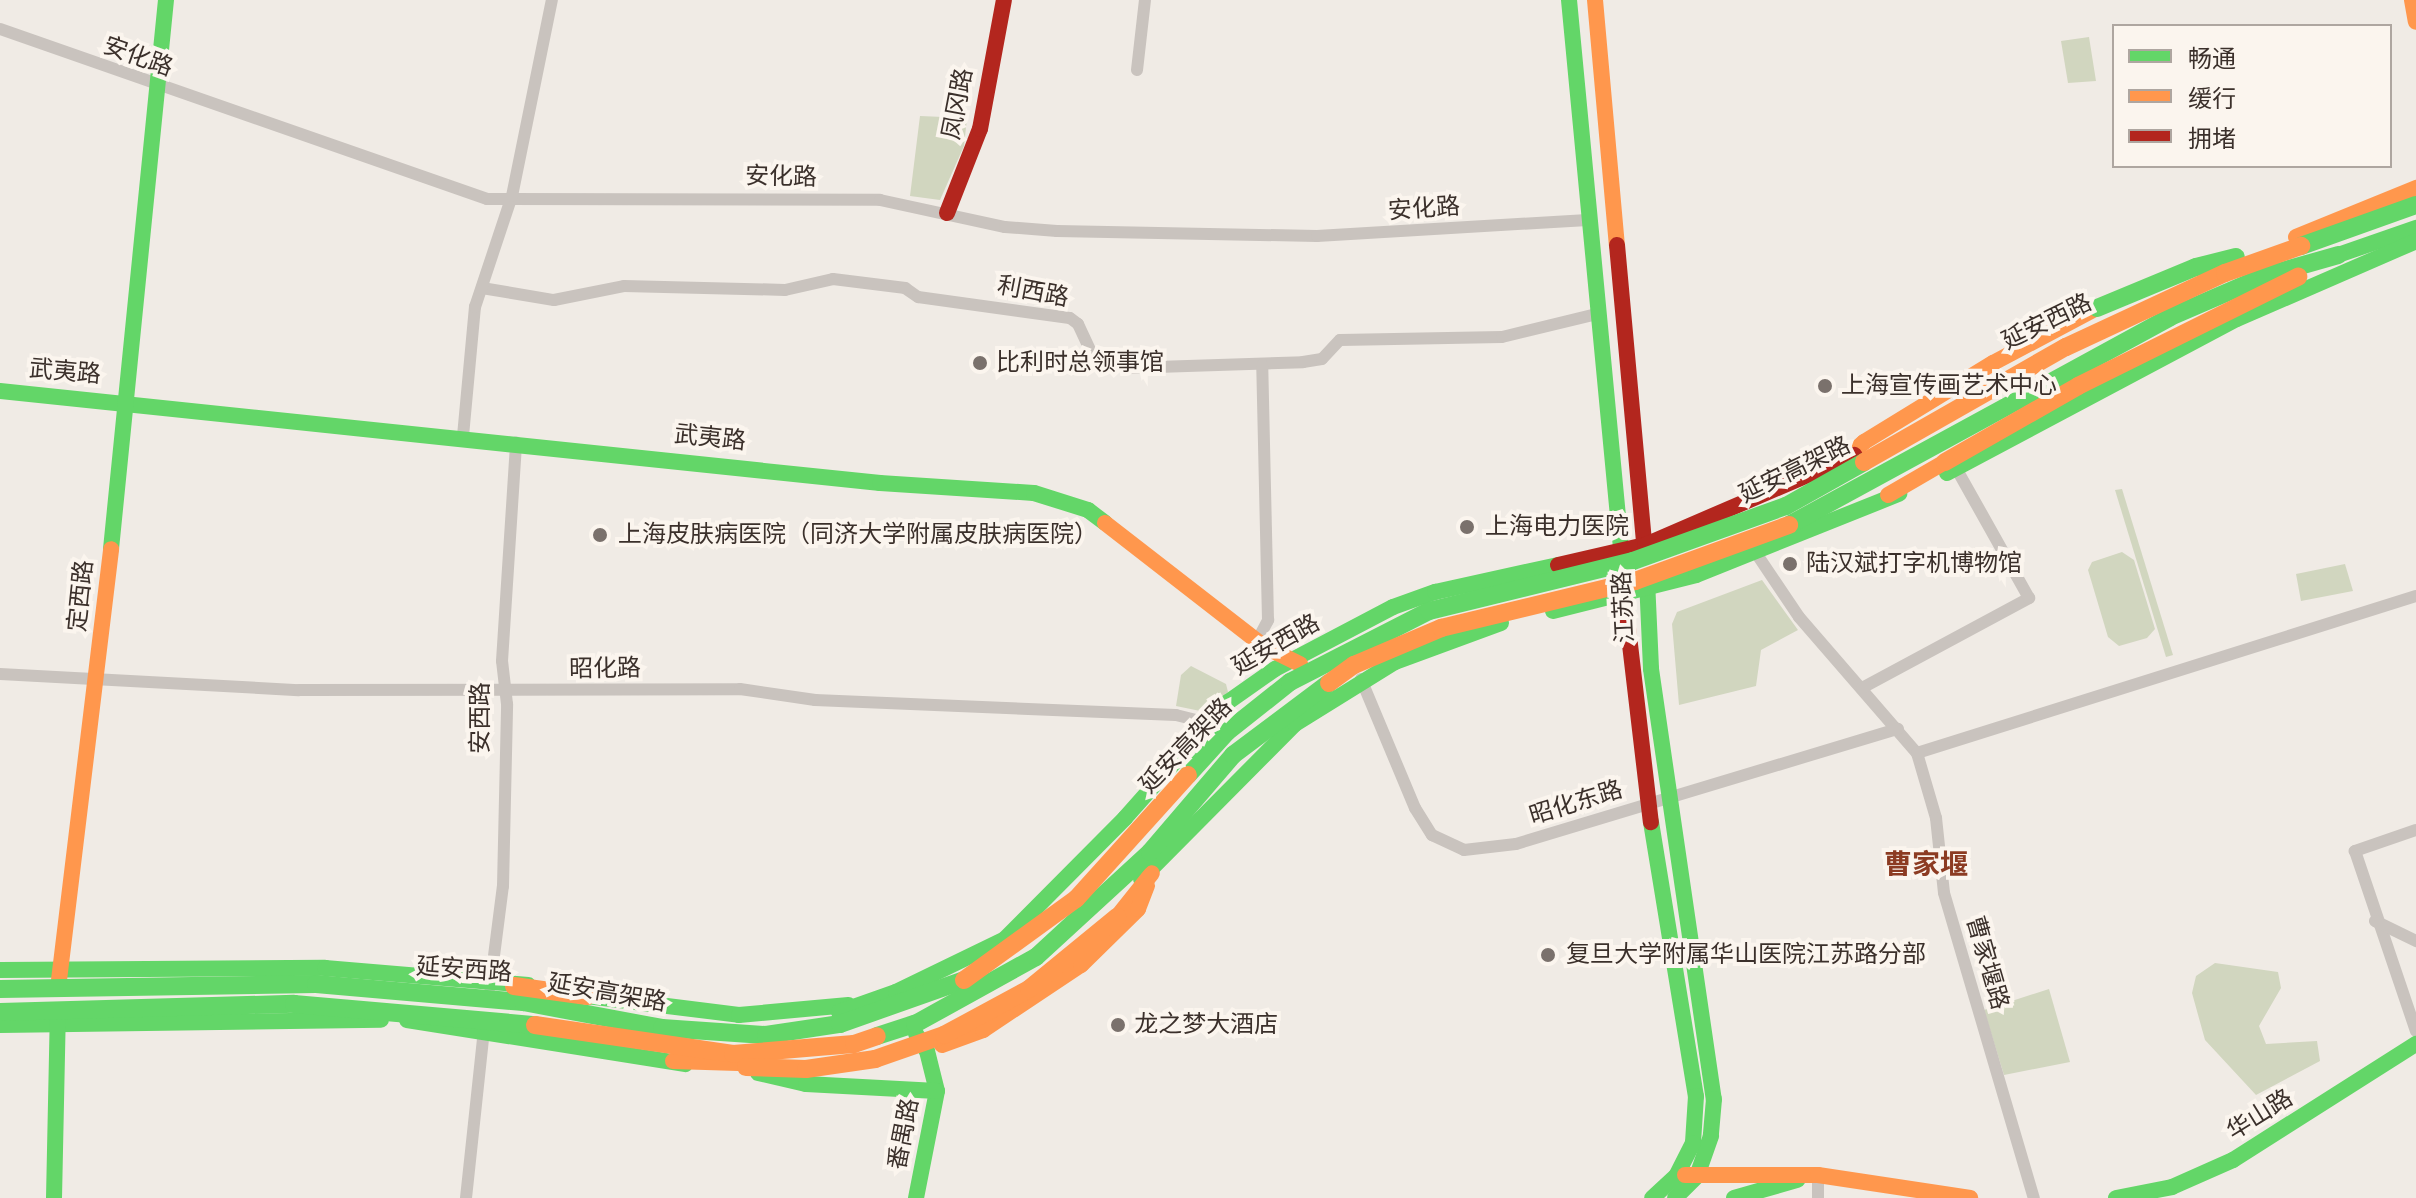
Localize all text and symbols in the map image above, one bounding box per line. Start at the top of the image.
legend [2112,24,2392,168]
street label: 安化路 [99,31,177,83]
text: 畅通 [2188,45,2236,74]
street label: 凤冈路 [937,66,979,142]
text: 缓行 [2188,85,2236,114]
text: 拥堵 [2188,125,2236,154]
street label: 安化路 [745,162,817,192]
street label: 安化路 [1387,192,1461,226]
street label: 利西路 [995,271,1071,313]
street label: 延安西路 [1998,288,2096,356]
place label: 比利时总领事馆 [996,349,1164,377]
marker: 比利时总领事馆 [971,354,989,372]
street label: 武夷路 [28,355,102,389]
place label: 上海宣传画艺术中心 [1841,372,2057,400]
marker: 上海宣传画艺术中心 [1816,377,1834,395]
street label: 武夷路 [673,420,747,456]
street label: 延安高架路 [1735,431,1855,509]
place label: 上海电力医院 [1485,513,1629,541]
marker: 上海电力医院 [1456,516,1478,538]
place label: 上海皮肤病医院（同济大学附属皮肤病医院） [618,521,1098,549]
marker: 上海皮肤病医院（同济大学附属皮肤病医院） [589,524,611,546]
place label: 陆汉斌打字机博物馆 [1806,550,2022,578]
marker: 陆汉斌打字机博物馆 [1781,555,1799,573]
street label: 定西路 [63,559,99,633]
street label: 江苏路 [1608,570,1640,644]
street label: 延安西路 [1227,609,1325,681]
street label: 昭化路 [569,654,641,684]
street label: 安西路 [467,682,495,754]
street label: 延安高架路 [1134,693,1238,799]
street label: 昭化东路 [1526,775,1626,831]
district label: 曹家堰 [1884,848,1968,882]
street label: 曹家堰路 [1960,913,2014,1013]
place label: 复旦大学附属华山医院江苏路分部 [1566,941,1926,969]
marker: 复旦大学附属华山医院江苏路分部 [1537,944,1559,966]
street label: 延安西路 [415,952,513,988]
street label: 延安高架路 [545,968,669,1018]
place label: 龙之梦大酒店 [1134,1011,1278,1039]
marker: 龙之梦大酒店 [1109,1016,1127,1034]
street label: 华山路 [2222,1084,2298,1146]
street label: 番禺路 [883,1096,925,1172]

